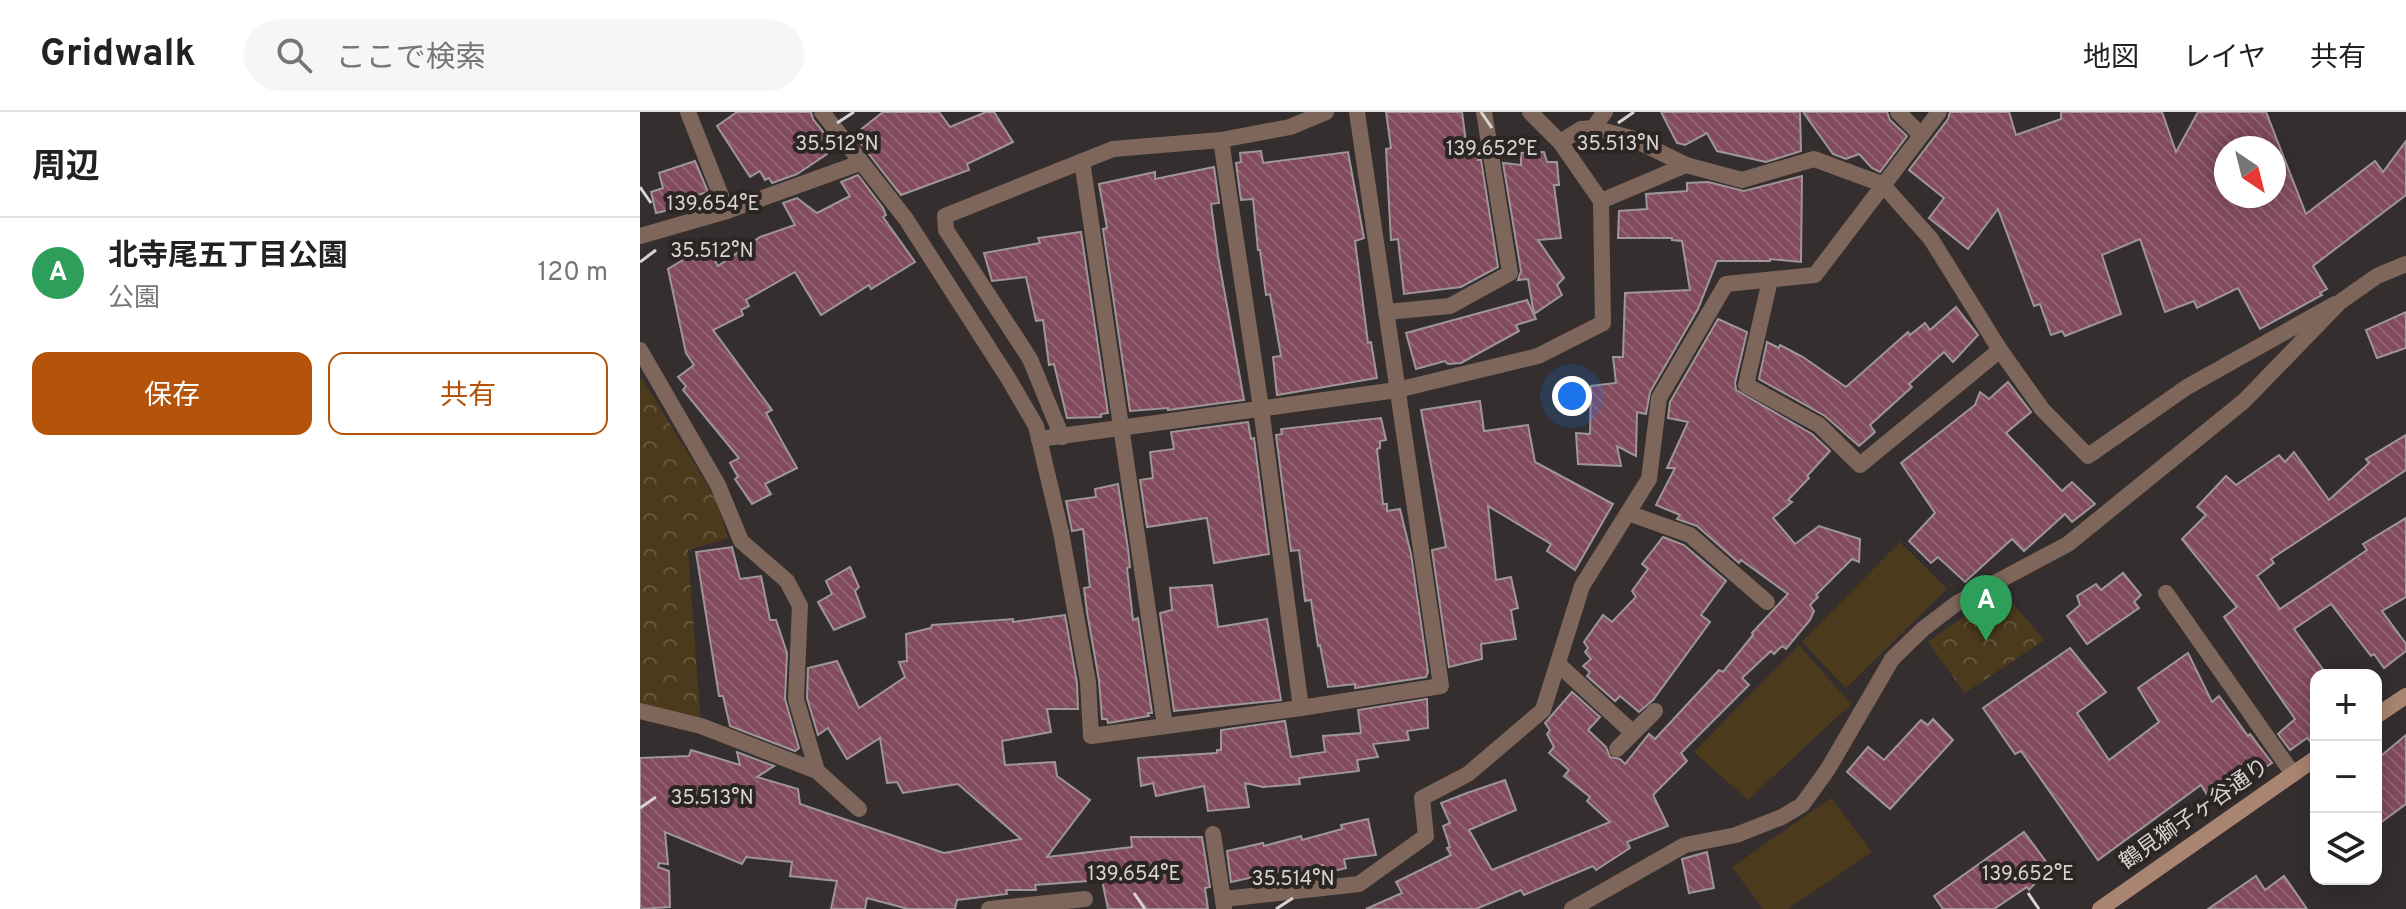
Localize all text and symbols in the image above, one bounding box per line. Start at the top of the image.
search box [244,19,804,91]
text: Gridwalk [40,31,196,80]
icon: search [272,33,316,77]
text: ここで検索 [336,41,486,78]
text: 地図 [2083,41,2139,77]
text: レイヤ [2183,41,2266,77]
text: 共有 [2310,41,2366,77]
text: 35.512°N [795,132,879,158]
text: 35.513°N [1576,132,1660,158]
north arrow [2214,136,2286,208]
text: 139.652°E [1446,137,1538,163]
text: 周辺 [32,147,100,190]
text: 139.654°E [667,192,759,218]
text: 北寺尾五丁目公園 [108,239,348,276]
text: 35.512°N [670,239,754,265]
text: A [49,257,67,290]
text: 120 m [538,257,608,290]
text: 公園 [108,283,160,316]
button: 保存 [32,352,312,435]
button: 共有 [328,352,608,435]
your location [1552,376,1592,416]
pin: A [1960,575,2012,641]
map controls [2310,669,2382,885]
button: + [2310,669,2382,741]
button: − [2310,741,2382,813]
street label: 鶴見獅子ヶ谷通り [2115,753,2275,877]
text: 35.513°N [670,786,754,812]
button: layers [2310,813,2382,885]
text: 139.654°E [1088,862,1180,888]
text: 139.652°E [1982,862,2074,888]
text: 35.514°N [1251,867,1335,893]

